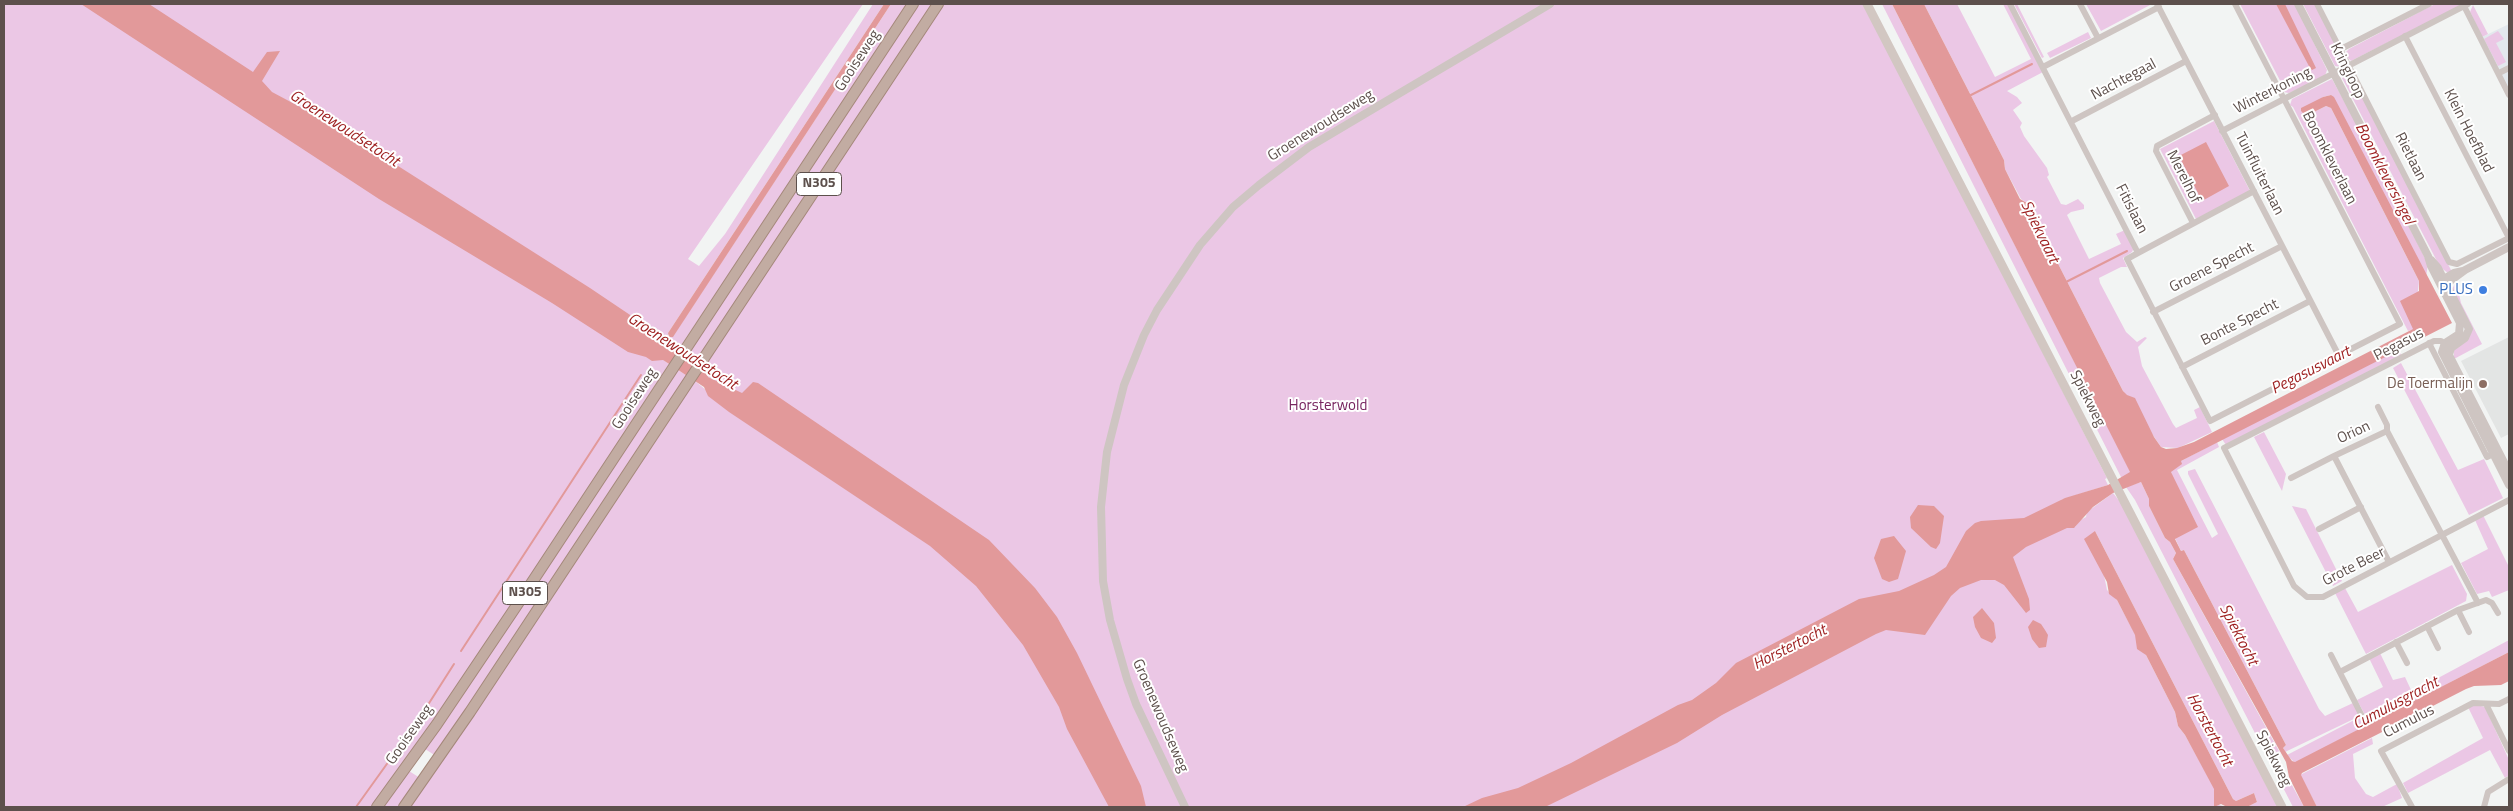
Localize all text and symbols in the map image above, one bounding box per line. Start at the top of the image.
street label: Gooiseweg [832,27,884,95]
street label: Kringloop [2326,40,2368,102]
street label: Nachtegaal [2088,55,2160,105]
street label: Winterkoning [2231,64,2315,118]
water label: Groenewoudsetocht [286,86,402,172]
street label: Groenewoudseweg [1265,86,1377,166]
street label: Klein Hoefblad [2439,86,2497,176]
street label: Boomkleverlaan [2298,108,2360,208]
water label: Boomkleversingel [2350,120,2418,228]
street label: Tuinfluiterlaan [2231,130,2287,218]
street label: Rietlaan [2390,130,2430,184]
street label: Merelhof [2162,147,2204,207]
road number: N305 [796,172,842,195]
street label: Fitislaan [2111,181,2151,237]
water label: Spiekvaart [2016,198,2062,266]
street label: Groene Specht [2167,239,2257,297]
place label: PLUS [2439,281,2473,299]
marker: PLUS [2477,284,2489,296]
street label: Bonte Specht [2198,296,2282,350]
water label: Groenewoudsetocht [624,309,740,395]
street label: Pegasus [2371,325,2427,365]
water label: Pegasusvaart [2268,343,2354,399]
street label: Gooiseweg [609,365,661,433]
street label: Spiekweg [2065,368,2109,430]
place label: De Toermalijn [2387,375,2473,393]
marker: De Toermalijn [2477,378,2489,390]
park label: Horsterwold [1289,397,1367,415]
street label: Orion [2335,418,2373,448]
street label: Grote Beer [2320,544,2388,590]
road number: N305 [502,582,548,604]
water label: Spiektocht [2214,601,2262,669]
water label: Horstertocht [1750,621,1830,675]
street label: Groenewoudseweg [1128,657,1192,775]
water label: Cumulusgracht [2350,673,2442,735]
water label: Horstertocht [2182,690,2236,770]
street label: Gooiseweg [383,701,437,769]
street label: Cumulus [2380,702,2438,742]
street label: Spiekweg [2251,728,2295,790]

